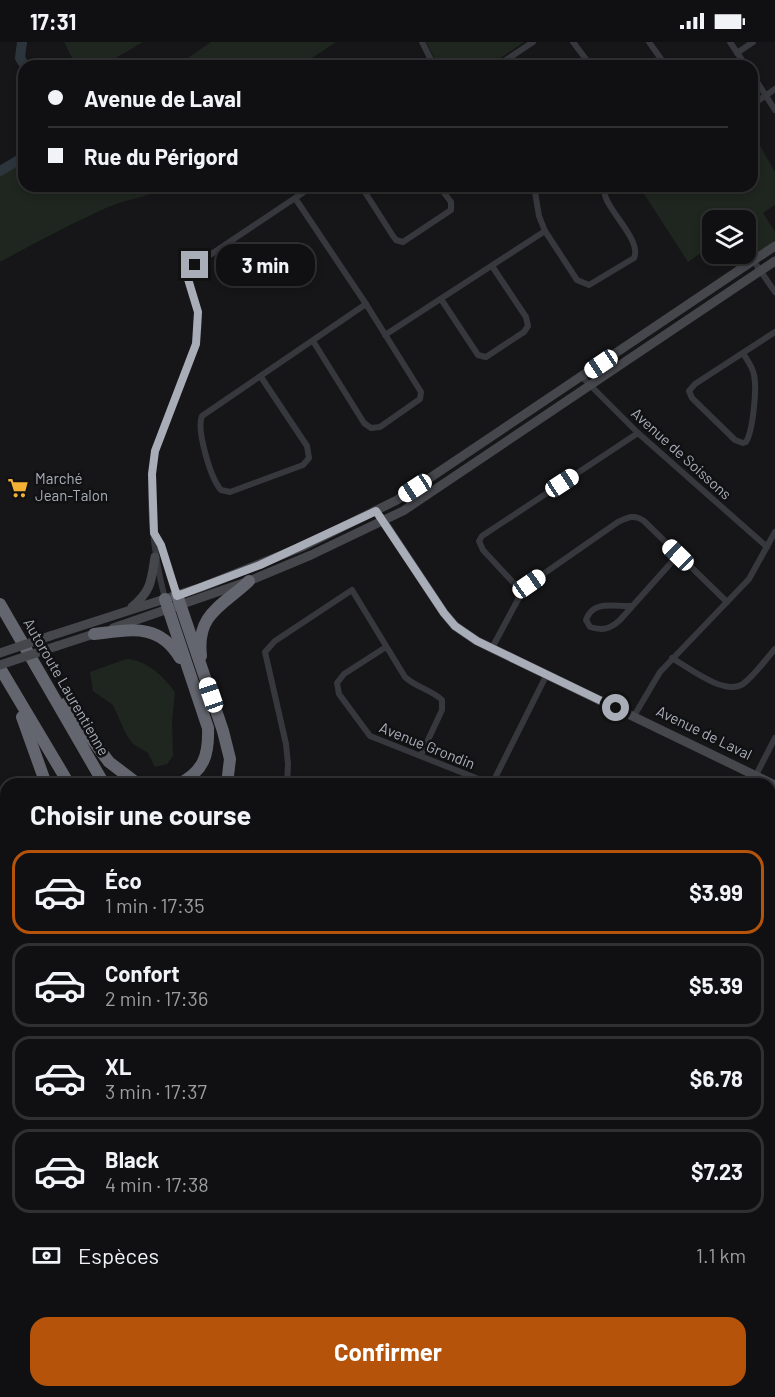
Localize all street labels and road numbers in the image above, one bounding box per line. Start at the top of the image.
street label: Avenue de Soissons [628,404,735,503]
street label: Autoroute Laurentienne [20,615,114,758]
street label: Avenue de Laval [654,701,755,763]
street label: Avenue Grondin [377,718,478,772]

